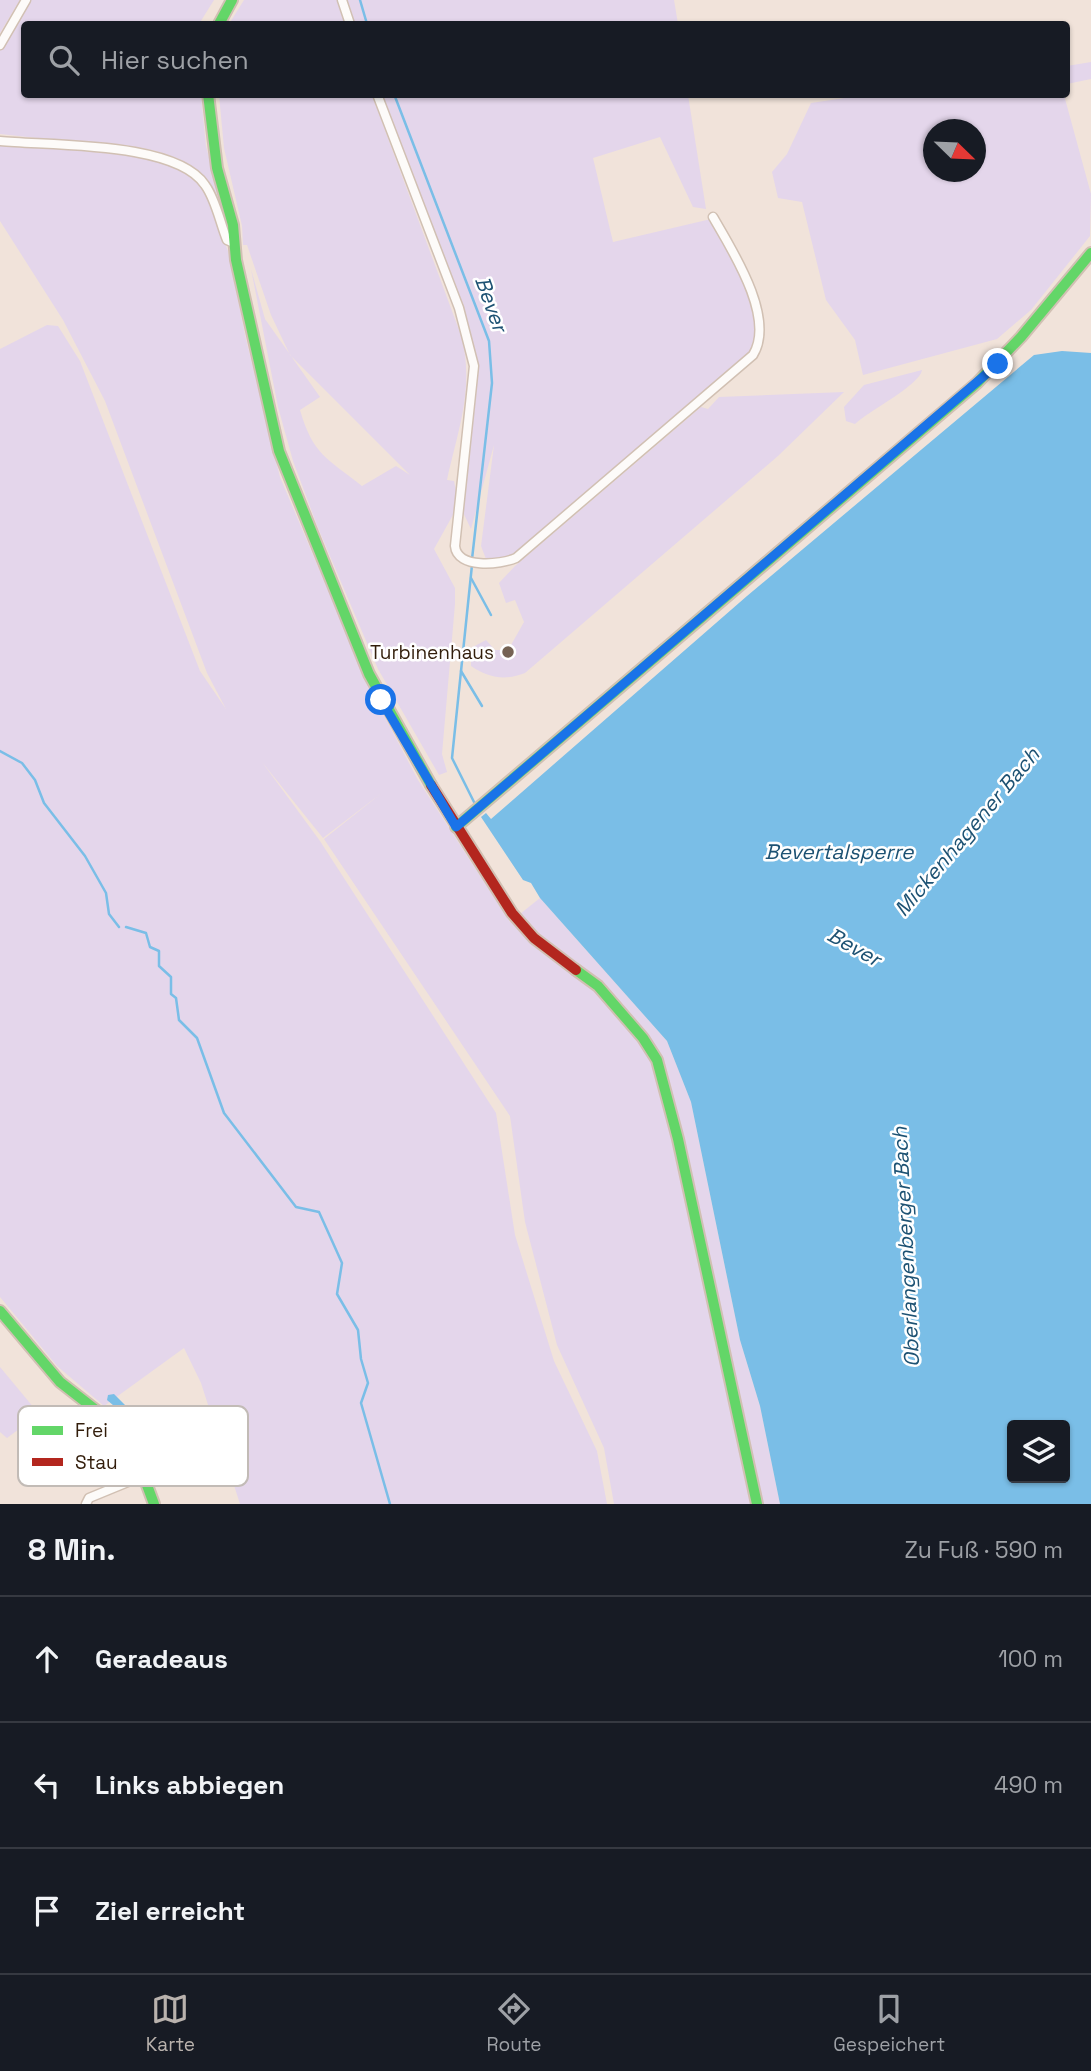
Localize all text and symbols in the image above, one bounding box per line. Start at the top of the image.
search box [21,21,1070,98]
icon: search [45,41,83,79]
text: Hier suchen [101,43,249,77]
north arrow [923,119,986,182]
water label: Bever [469,272,515,337]
route end [982,348,1013,379]
place label: Turbinenhaus [370,640,494,665]
marker: Turbinenhaus [500,644,516,660]
route start [365,684,396,715]
water label: Mickenhagener Bach [888,741,1046,922]
water label: Bevertalsperre [765,838,915,865]
water label: Bever [823,921,888,973]
water label: Oberlangenberger Bach [886,1125,925,1368]
legend [18,1406,248,1486]
text: Frei [75,1418,108,1443]
map controls [1007,1420,1070,1483]
button: layers [1007,1420,1070,1483]
text: Stau [75,1450,118,1475]
text: 8 Min. [28,1530,115,1569]
text: Zu Fuß · 590 m [904,1535,1063,1565]
icon: ahead [28,1640,66,1678]
text: Geradeaus [95,1642,228,1676]
text: 100 m [998,1644,1063,1674]
icon: left [28,1766,66,1804]
text: Links abbiegen [95,1768,284,1802]
text: 490 m [994,1770,1063,1800]
icon: arrive [28,1892,66,1930]
text: Ziel erreicht [95,1894,245,1928]
tab: Karte [146,1990,195,2057]
tab: Route [487,1990,542,2057]
tab: Gespeichert [833,1990,945,2057]

